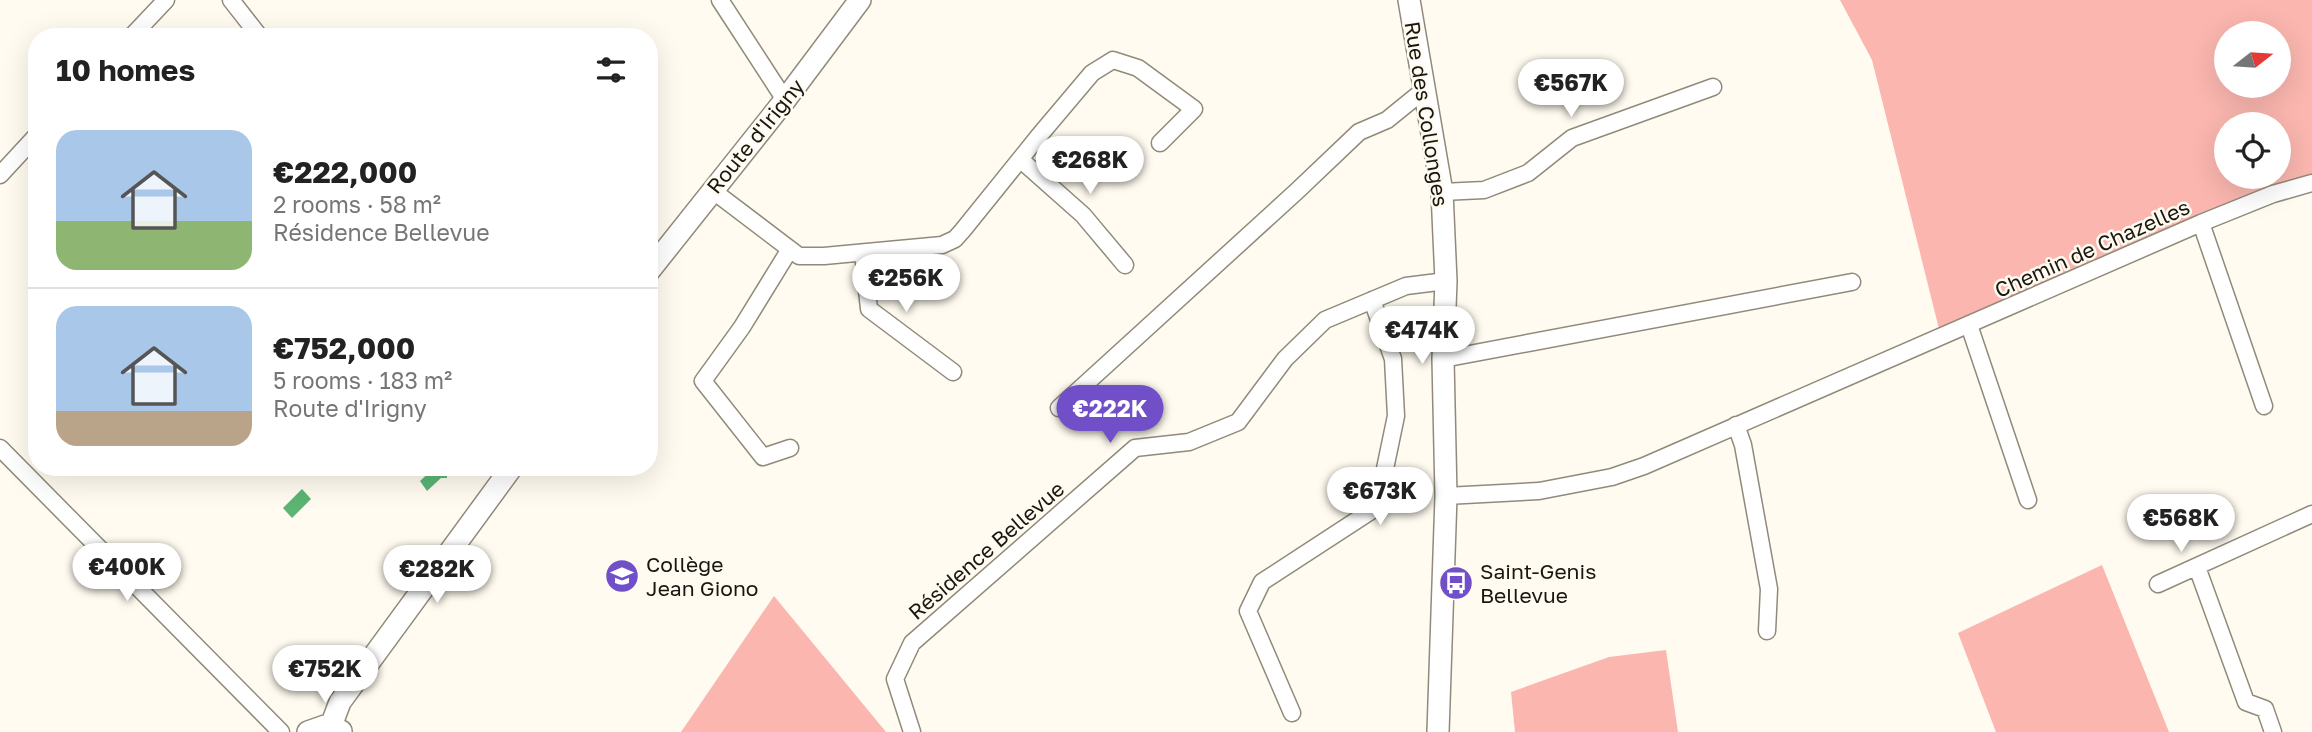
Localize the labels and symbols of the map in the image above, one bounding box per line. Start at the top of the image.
street label: Rue des Collonges [1400,19,1454,209]
north arrow [2214,21,2291,98]
pin: €567K [1522,60,1620,119]
street label: Route d'Irigny [701,73,809,199]
pin: €268K [1041,136,1139,196]
street label: Chemin de Chazelles [1991,193,2193,303]
pin: €256K [857,254,955,314]
pin: €474K [1373,306,1471,366]
pin: €222K [1061,386,1159,445]
pin: €673K [1331,468,1429,527]
street label: Résidence Bellevue [903,475,1069,625]
pin: €568K [2132,494,2230,554]
pin: €400K [78,544,176,603]
pin: €282K [388,546,486,605]
place label: Collège Jean Giono [646,551,758,601]
school or university icon: Collège Jean Giono [603,557,641,595]
place label: Saint-Genis Bellevue [1480,558,1596,608]
bus stop icon: Saint-Genis Bellevue [1437,564,1475,602]
pin: €752K [276,646,374,705]

